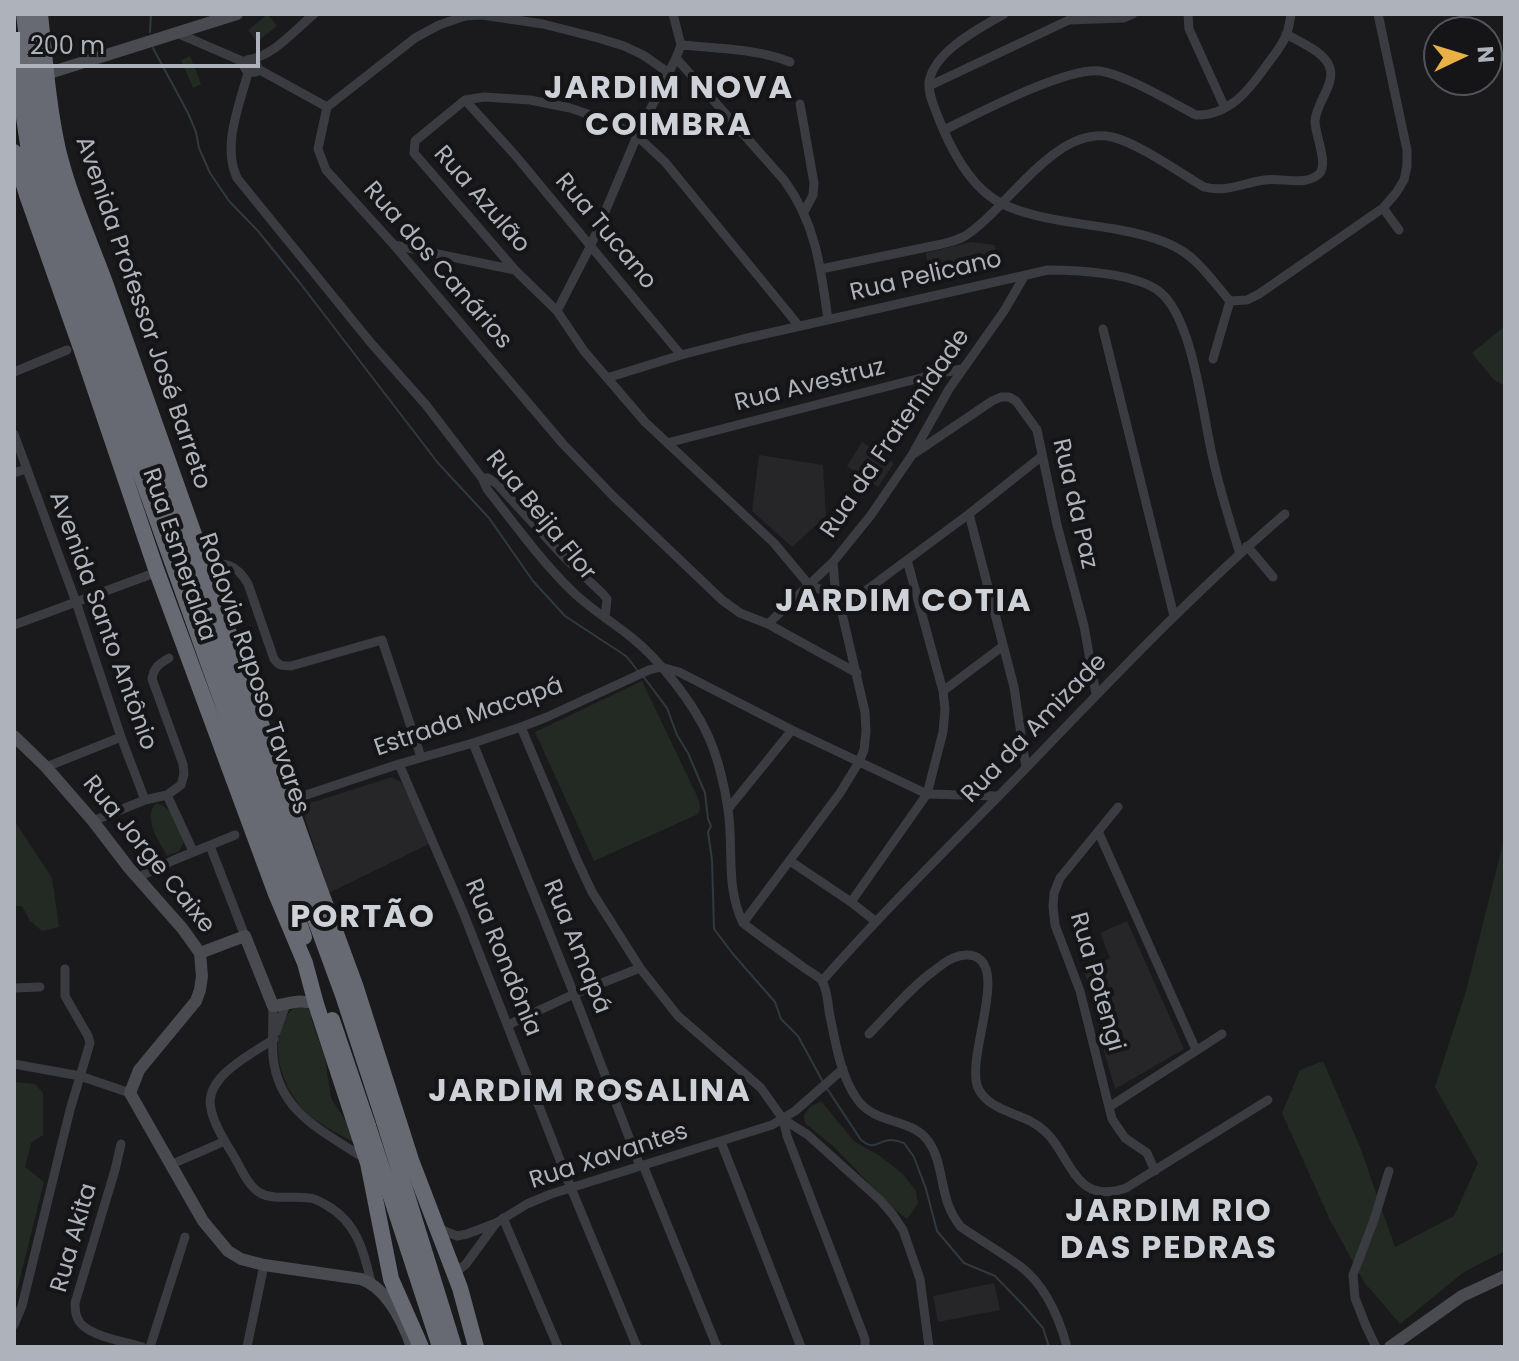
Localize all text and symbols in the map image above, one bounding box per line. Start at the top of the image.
scale bar [20,16,264,66]
north arrow [1423,16,1503,96]
text: 200 m [30,29,105,62]
text: N [1469,45,1501,64]
district label: JARDIM NOVA COIMBRA [544,71,794,146]
street label: Avenida Professor José Barreto [68,133,216,493]
street label: Rua Azulão [427,141,535,259]
street label: Rua Tucano [548,168,662,296]
street label: Rua dos Canários [357,176,517,356]
street label: Rua Pelicano [847,246,1005,308]
street label: Rua da Fraternidade [815,324,977,544]
street label: Rua Avestruz [732,353,888,419]
street label: Rua da Paz [1045,436,1103,572]
street label: Rua Beija Flor [479,445,601,587]
street label: Rua Esmeralda [135,465,221,645]
street label: Avenida Santo Antônio [42,488,162,754]
street label: Rodovia Raposo Tavares [191,530,315,818]
district label: JARDIM COTIA [775,584,1033,622]
street label: Rua da Amizade [956,648,1114,810]
street label: Estrada Macapá [371,672,567,764]
street label: Rua Jorge Caixe [76,770,220,940]
street label: Rua Rondônia [457,875,547,1041]
street label: Rua Amapá [536,876,616,1018]
district label: PORTÃO [290,900,436,938]
street label: Rua Potengi [1062,909,1130,1055]
district label: JARDIM ROSALINA [428,1074,752,1112]
street label: Rua Xavantes [526,1118,692,1196]
street label: Rua Akita [46,1180,104,1296]
district label: JARDIM RIO DAS PEDRAS [1060,1194,1278,1269]

